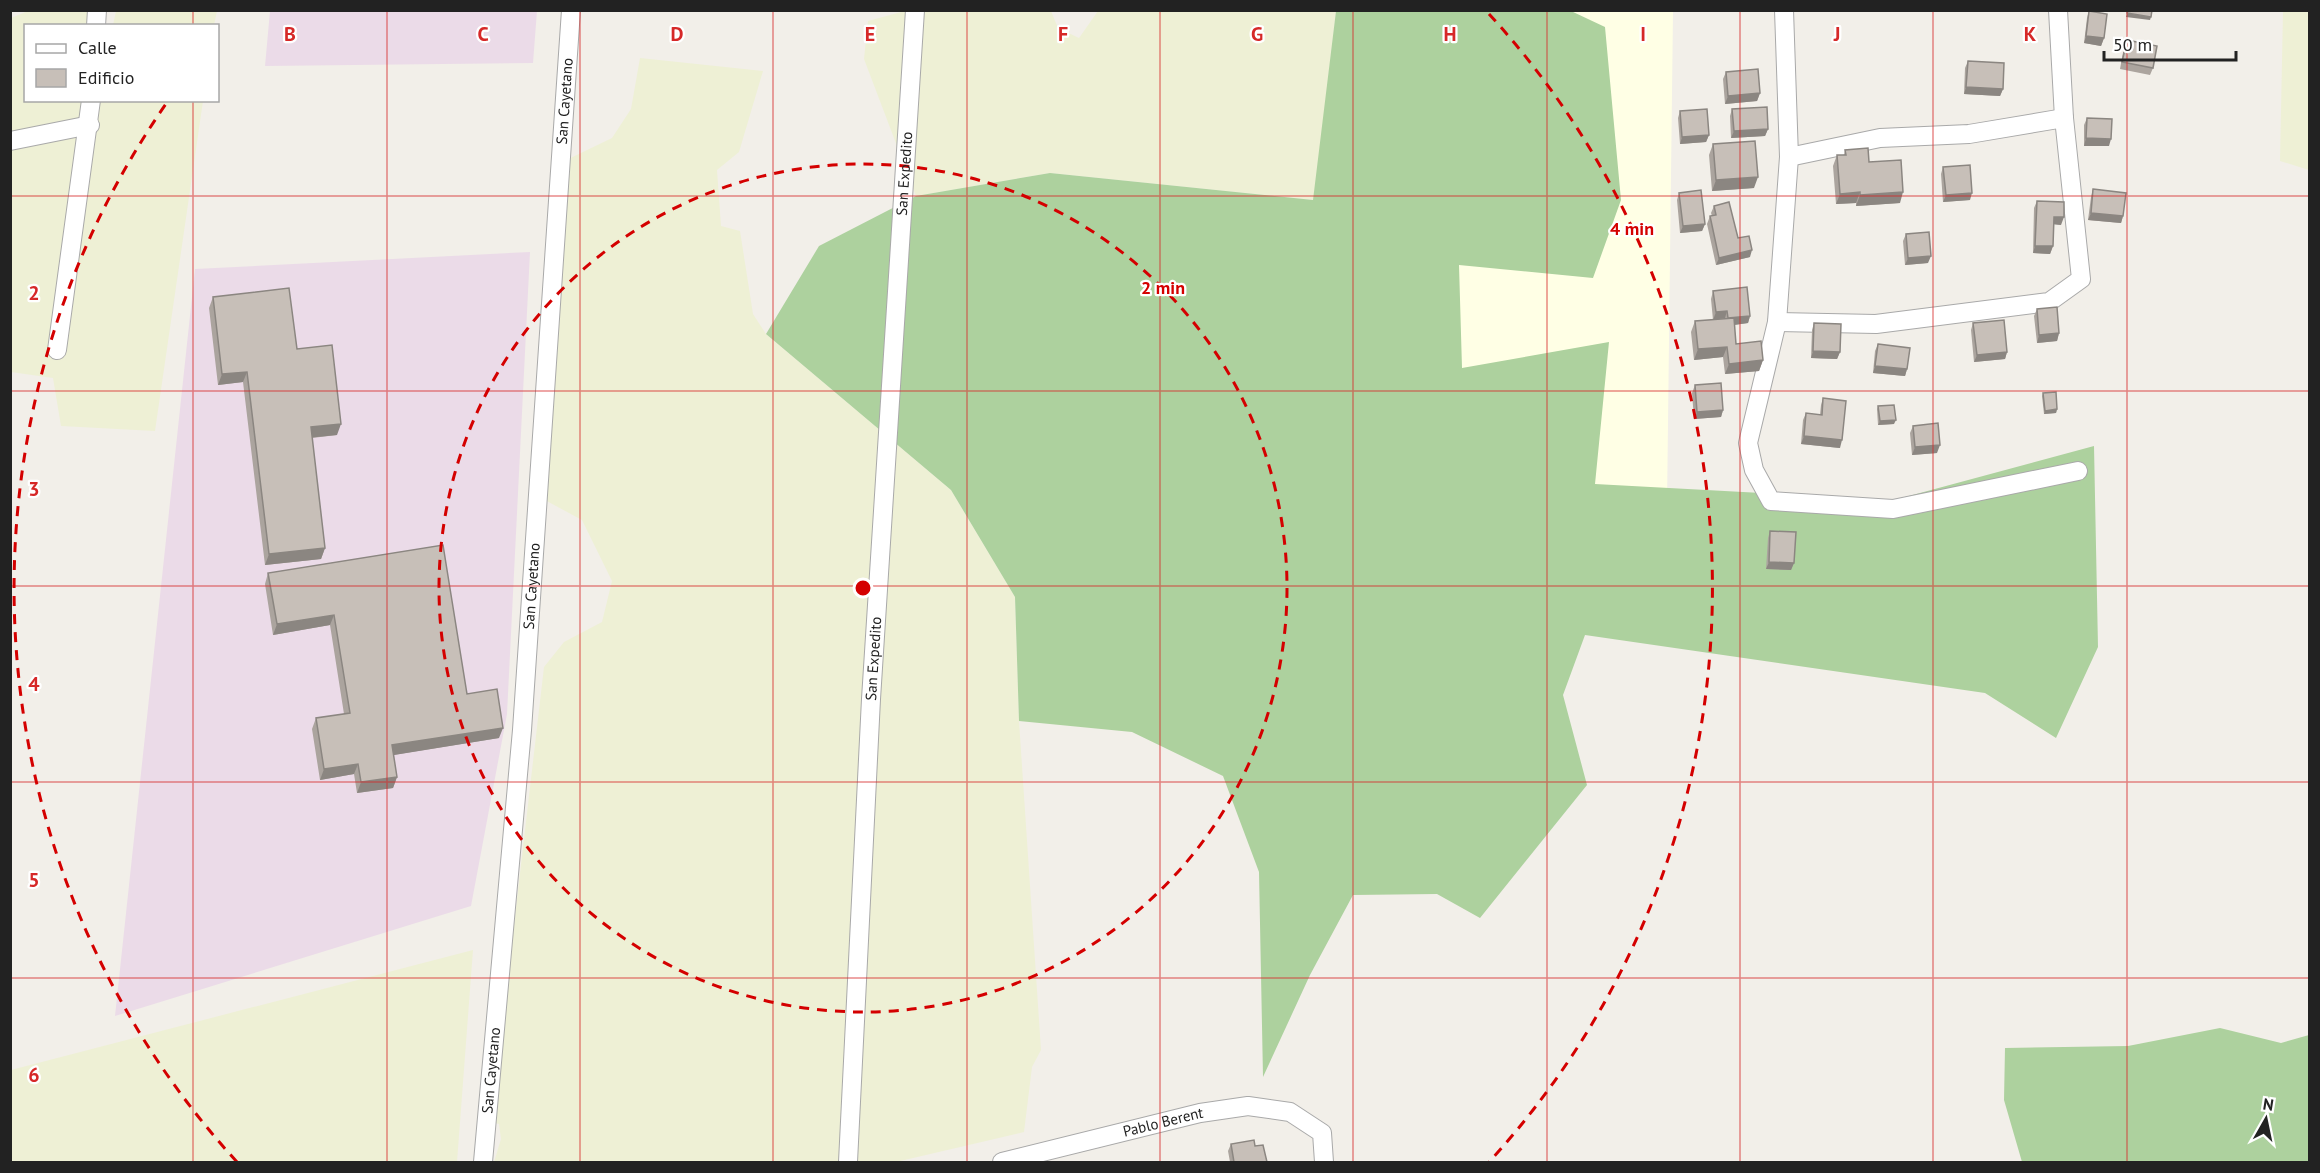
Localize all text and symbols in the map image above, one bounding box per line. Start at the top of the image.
text: B [284,21,296,47]
text: C [477,21,489,47]
text: D [671,21,684,47]
text: E [865,21,875,47]
text: F [1058,21,1068,47]
text: G [1251,21,1263,47]
text: H [1443,21,1457,47]
text: I [1640,21,1646,47]
text: J [1833,21,1840,47]
text: K [2024,21,2037,47]
legend [24,24,219,102]
scale bar [2104,24,2236,62]
text: 50 m [2113,33,2152,56]
text: Calle [78,36,117,59]
street label: San Cayetano [552,57,577,145]
text: Edificio [78,66,134,89]
street label: San Expedito [892,131,916,216]
text: 4 min [1610,217,1654,240]
text: 2 min [1141,276,1185,299]
text: 2 [28,280,40,306]
text: 3 [28,476,40,502]
street label: San Cayetano [519,542,544,630]
centre of rings [853,578,873,598]
street label: San Expedito [861,616,885,701]
text: 4 [28,671,40,697]
text: 5 [28,867,40,893]
street label: San Cayetano [477,1026,504,1114]
text: 6 [28,1062,40,1088]
north arrow [2236,1089,2296,1149]
text: N [2262,1093,2275,1115]
street label: Pablo Berent [1121,1103,1204,1141]

